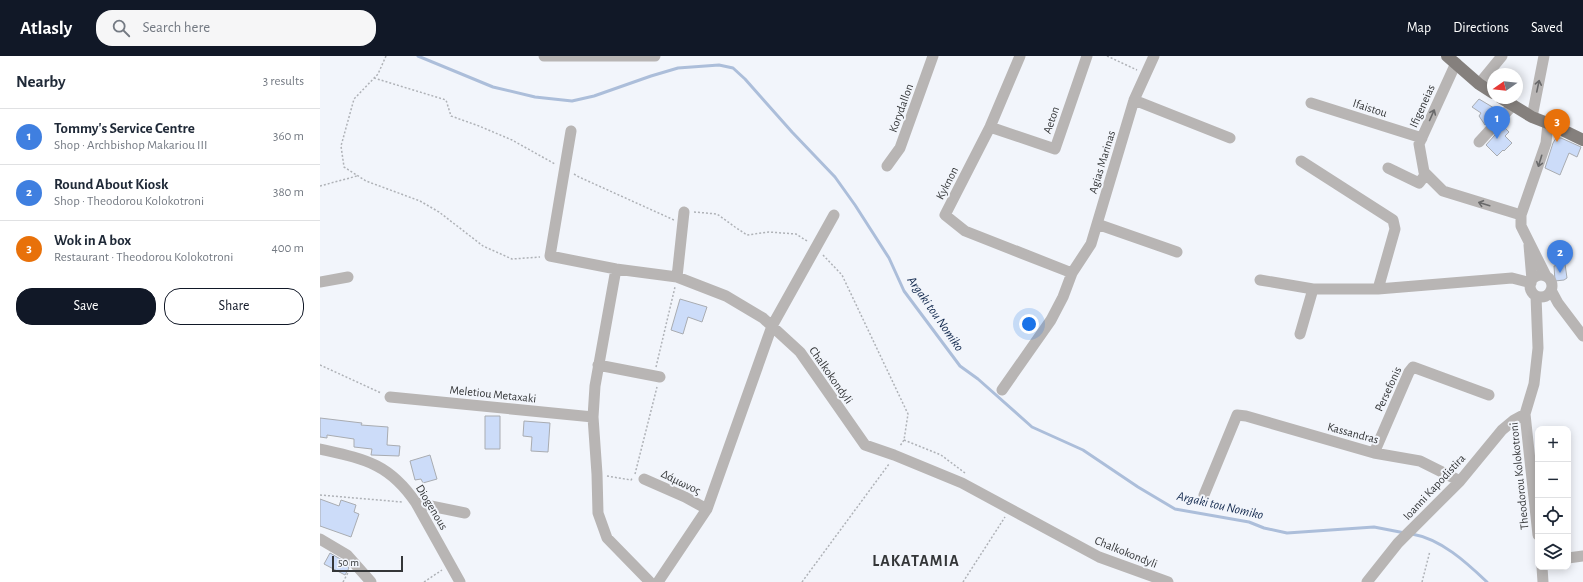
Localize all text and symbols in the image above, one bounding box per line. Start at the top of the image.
search box [96,10,376,46]
icon: search [110,17,132,39]
text: Atlasly [20,19,72,38]
text: Search here [142,20,210,35]
text: Map [1407,21,1431,35]
text: Directions [1453,21,1509,35]
text: Saved [1531,21,1563,35]
north arrow [1487,68,1523,104]
text: Nearby [16,73,66,90]
text: 3 results [263,75,304,88]
one-way arrow [1534,80,1542,93]
street label: Korydallon [887,82,916,134]
street label: Ifigeneias [1407,83,1437,129]
street label: Ifaistou [1351,97,1389,119]
street label: Aeton [1041,105,1061,135]
pin: 1 [1484,106,1510,139]
pin: 3 [1544,109,1570,142]
one-way arrow [1429,110,1436,122]
text: Tommy's Service Centre [54,121,195,136]
street label: Agias Marinas [1087,129,1117,195]
text: 1 [27,130,31,143]
text: 360 m [273,130,304,143]
text: Shop · Archbishop Makariou III [54,139,208,152]
one-way arrow [1536,154,1543,167]
street label: Kyknon [934,165,961,202]
text: Round About Kiosk [54,177,168,192]
text: 2 [26,186,32,199]
text: 380 m [273,186,304,199]
text: Shop · Theodorou Kolokotroni [54,195,204,208]
one-way arrow [1478,200,1491,207]
text: Wok in A box [54,233,131,248]
pin: 2 [1547,240,1573,273]
text: 3 [26,242,32,255]
text: 400 m [271,242,304,255]
text: Restaurant · Theodorou Kolokotroni [54,251,233,264]
water label: Argaki tou Nomiko [904,273,966,354]
button: Save [16,288,156,325]
button: Share [164,288,304,325]
your location [1019,314,1039,334]
street label: Chalkokondyli [806,344,855,406]
street label: Persefonis [1372,365,1404,413]
street label: Meletiou Metaxaki [449,383,537,405]
street label: Kassandras [1326,420,1380,446]
street label: Theodorou Kolokotroni [1507,422,1531,530]
map controls [1535,426,1571,570]
button: + [1535,426,1571,462]
street label: Ioanni Kapodistira [1401,451,1468,522]
button: − [1535,462,1571,498]
street label: Δάμωνος [659,467,703,498]
street label: Diogenous [414,482,450,532]
water label: Argaki tou Nomiko [1175,490,1264,522]
button: locate [1535,498,1571,534]
street label: Chalkokondyli [1092,534,1159,571]
button: layers [1535,534,1571,570]
district label: LAKATAMIA [872,553,960,569]
scale bar [332,554,403,573]
text: 50 m [338,557,359,568]

